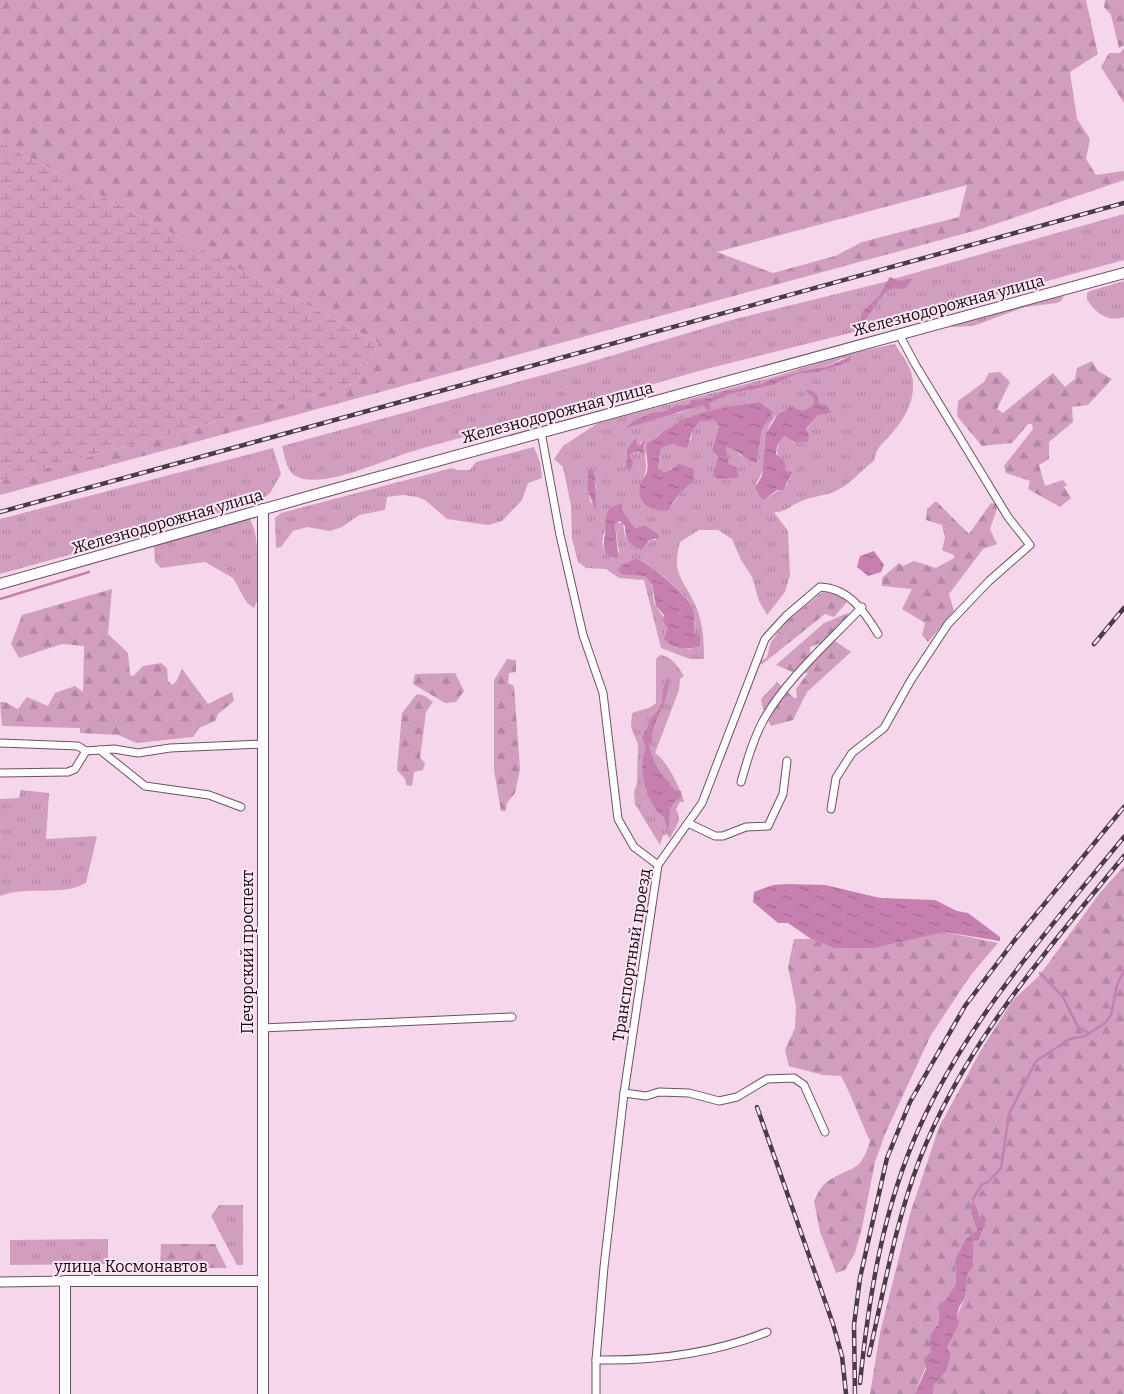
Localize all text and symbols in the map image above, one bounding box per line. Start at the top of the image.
street label: Железнодорожная улица [850,271,1046,340]
street label: Железнодорожная улица [459,378,655,447]
street label: Железнодорожная улица [69,485,265,558]
street label: Транспортный проезд [608,867,655,1043]
street label: Печорский проспект [238,870,257,1034]
street label: улица Космонавтов [53,1257,208,1276]

